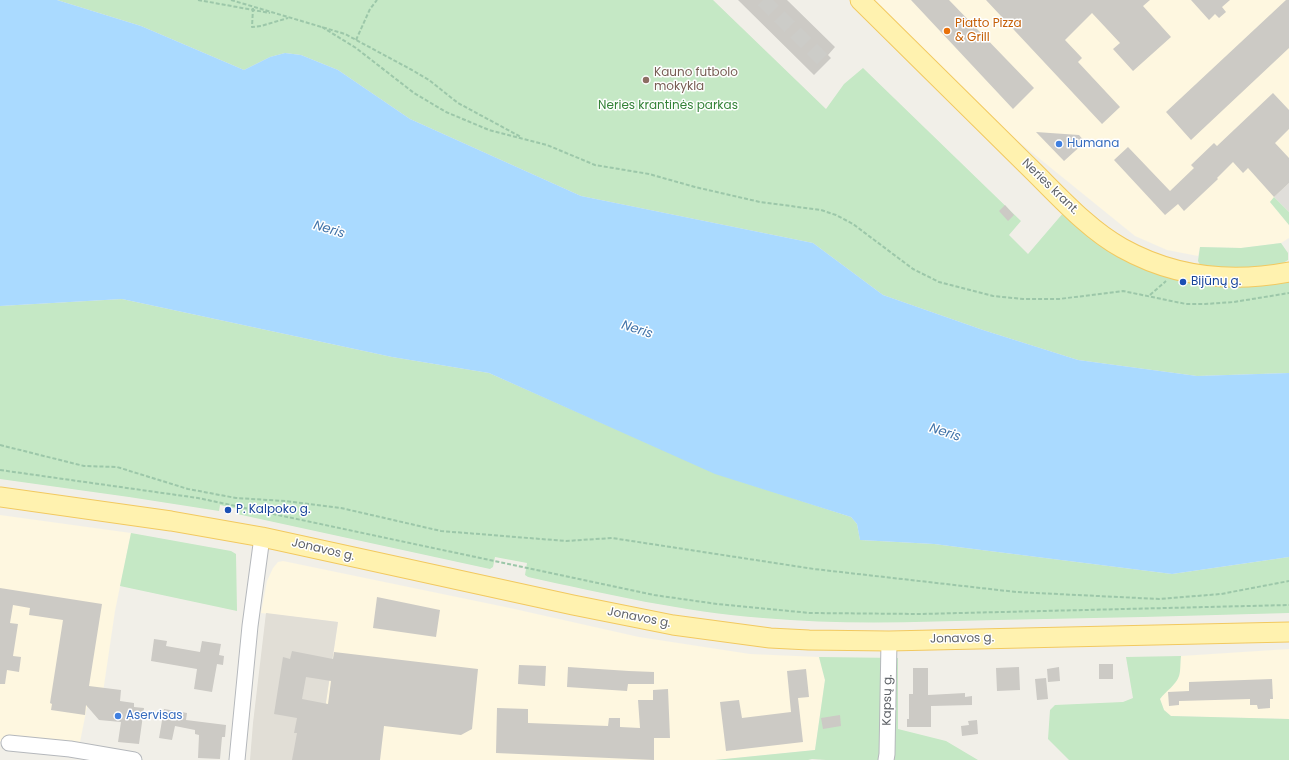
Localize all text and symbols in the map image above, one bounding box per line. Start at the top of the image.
place label: Piatto Pizza & Grill [955,17,1022,45]
marker: Piatto Pizza & Grill [942,26,952,36]
place label: Kauno futbolo mokykla [654,66,738,94]
marker: Kauno futbolo mokykla [641,75,651,85]
park label: Neries krantinės parkas [598,99,738,113]
place label: Humana [1067,137,1119,151]
marker: Humana [1054,139,1064,149]
street label: Neries krant. [1019,156,1081,218]
water label: Neris [311,218,347,242]
place label: Bijūnų g. [1191,275,1241,289]
marker: Bijūnų g. [1178,277,1188,287]
water label: Neris [619,318,655,342]
water label: Neris [927,421,963,445]
place label: P. Kalpoko g. [236,503,310,517]
marker: P. Kalpoko g. [223,505,233,515]
street label: Jonavos g. [290,536,356,564]
street label: Jonavos g. [606,605,672,631]
street label: Jonavos g. [930,631,994,647]
street label: Kapsų g. [880,674,896,726]
place label: Aservisas [126,709,183,723]
marker: Aservisas [113,711,123,721]

